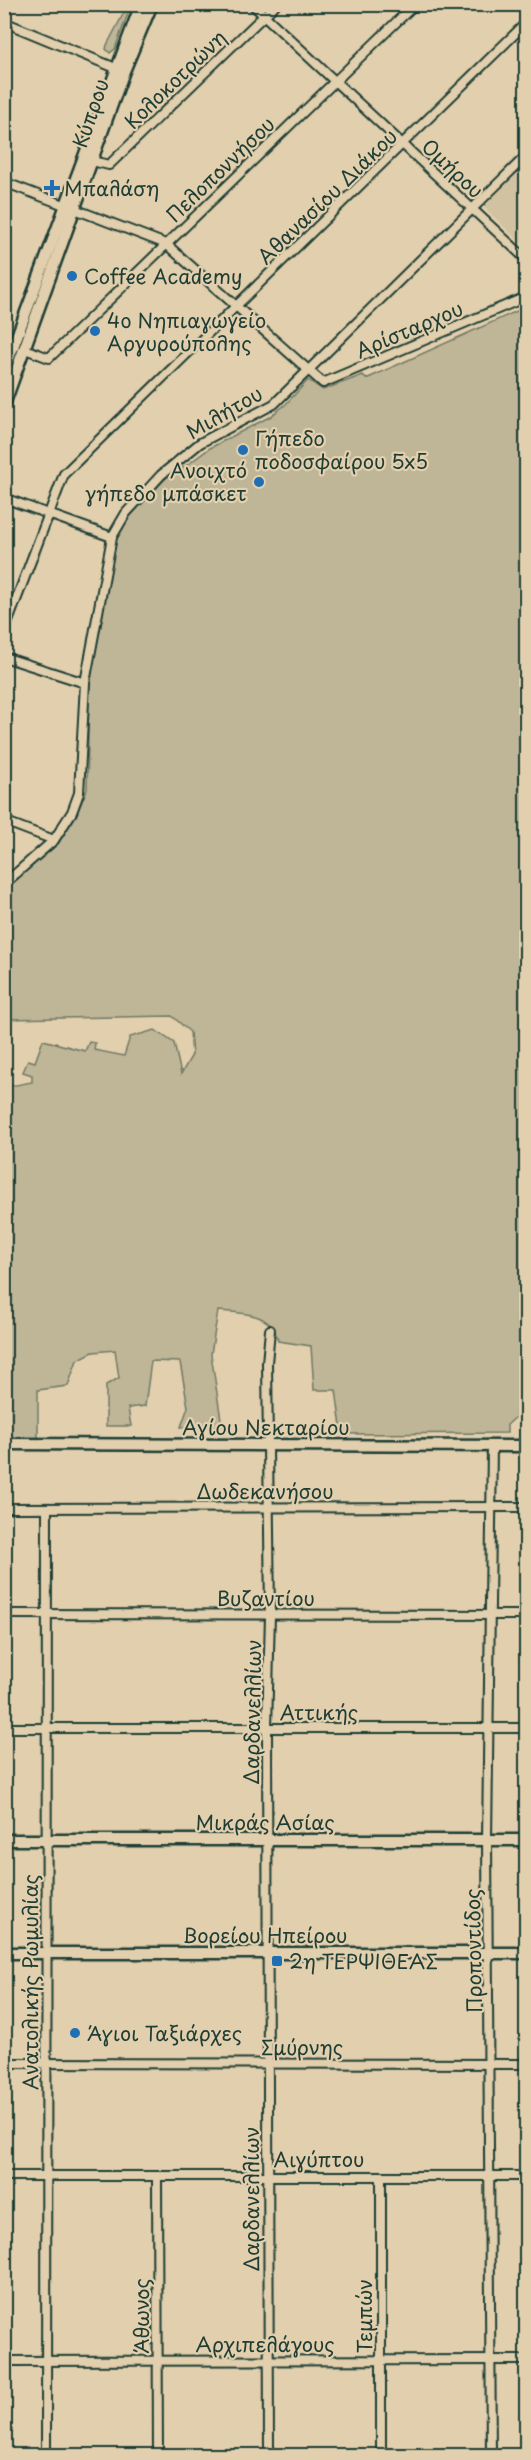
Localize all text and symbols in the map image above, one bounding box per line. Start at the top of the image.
street label: Κολοκοτρώνη [117,23,233,135]
street label: Κύπρου [64,74,116,152]
street label: Πελοποννήσου [159,109,281,229]
street label: Αθανασίου Διάκου [250,121,404,271]
street label: Ομήρου [415,131,491,205]
place label: Μπαλάση [64,173,159,203]
marker: Μπαλάση [45,181,59,195]
place label: Coffee Academy [84,261,242,291]
marker: Coffee Academy [65,269,79,283]
street label: Αρίσταρχου [351,293,467,365]
place label: 4ο Νηπιαγωγείο Αργυρούπολης [107,305,266,358]
marker: 4ο Νηπιαγωγείο Αργυρούπολης [88,324,102,338]
street label: Μιλήτου [180,378,268,446]
place label: Γήπεδο ποδοσφαίρου 5x5 [255,423,428,476]
marker: Γήπεδο ποδοσφαίρου 5x5 [236,443,250,457]
place label: Ανοιχτό γήπεδο μπάσκετ [85,455,247,508]
marker: Ανοιχτό γήπεδο μπάσκετ [252,475,266,489]
street label: Αγίου Νεκταρίου [182,1412,350,1442]
street label: Δωδεκανήσου [196,1476,334,1506]
street label: Βυζαντίου [217,1583,315,1613]
street label: Δαρδανελλίων [236,1639,268,1785]
street label: Αττικής [280,1697,358,1727]
street label: Μικράς Ασίας [195,1807,335,1837]
street label: Ανατολικής Ρωμυλίας [15,1874,45,2090]
street label: Προποντίδος [457,1888,489,2014]
street label: Βορείου Ηπείρου [182,1920,348,1950]
place label: 2η ΤΕΡΨΙΘΕΑΣ [289,1946,438,1976]
marker: 2η ΤΕΡΨΙΘΕΑΣ [270,1954,284,1968]
place label: Άγιοι Ταξιάρχες [87,2018,242,2048]
marker: Άγιοι Ταξιάρχες [68,2026,82,2040]
street label: Σμύρνης [261,2032,343,2062]
street label: Δαρδανελλίων [236,2126,266,2272]
street label: Αιγύπτου [274,2144,364,2174]
street label: Άθωνος [126,2278,156,2354]
street label: Τεμπών [349,2279,379,2353]
street label: Αρχιπελάγους [196,2329,334,2359]

